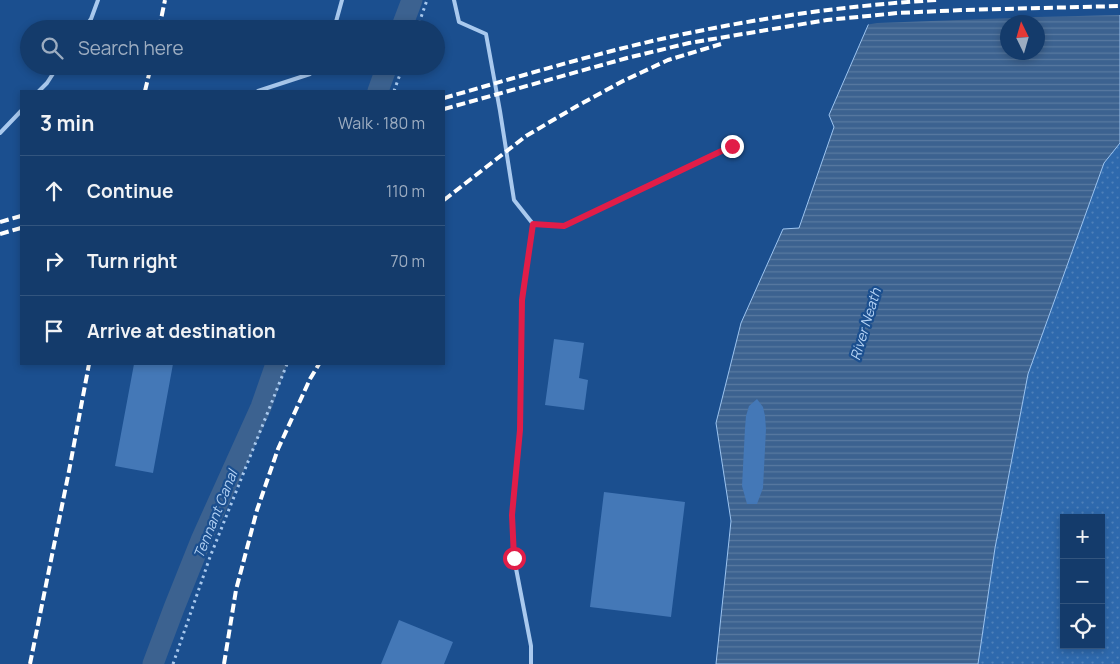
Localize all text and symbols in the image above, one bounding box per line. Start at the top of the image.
north arrow [1000,15,1045,60]
search box [20,20,445,75]
icon: search [38,34,66,62]
text: Search here [78,35,184,61]
text: 3 min [40,109,94,137]
text: Walk · 180 m [338,112,425,134]
route end [721,135,744,158]
icon: ahead [40,177,68,205]
text: Continue [87,178,173,204]
text: 110 m [386,180,425,202]
icon: right [40,247,68,275]
text: Turn right [87,248,177,274]
text: 70 m [390,250,425,272]
water label: River Neath [845,285,885,362]
icon: arrive [40,317,68,345]
text: Arrive at destination [87,318,276,344]
water label: Tennant Canal [189,465,242,561]
map controls [1060,514,1105,649]
button: + [1060,514,1105,559]
route start [503,547,526,570]
button: − [1060,559,1105,604]
button: locate [1060,604,1105,649]

